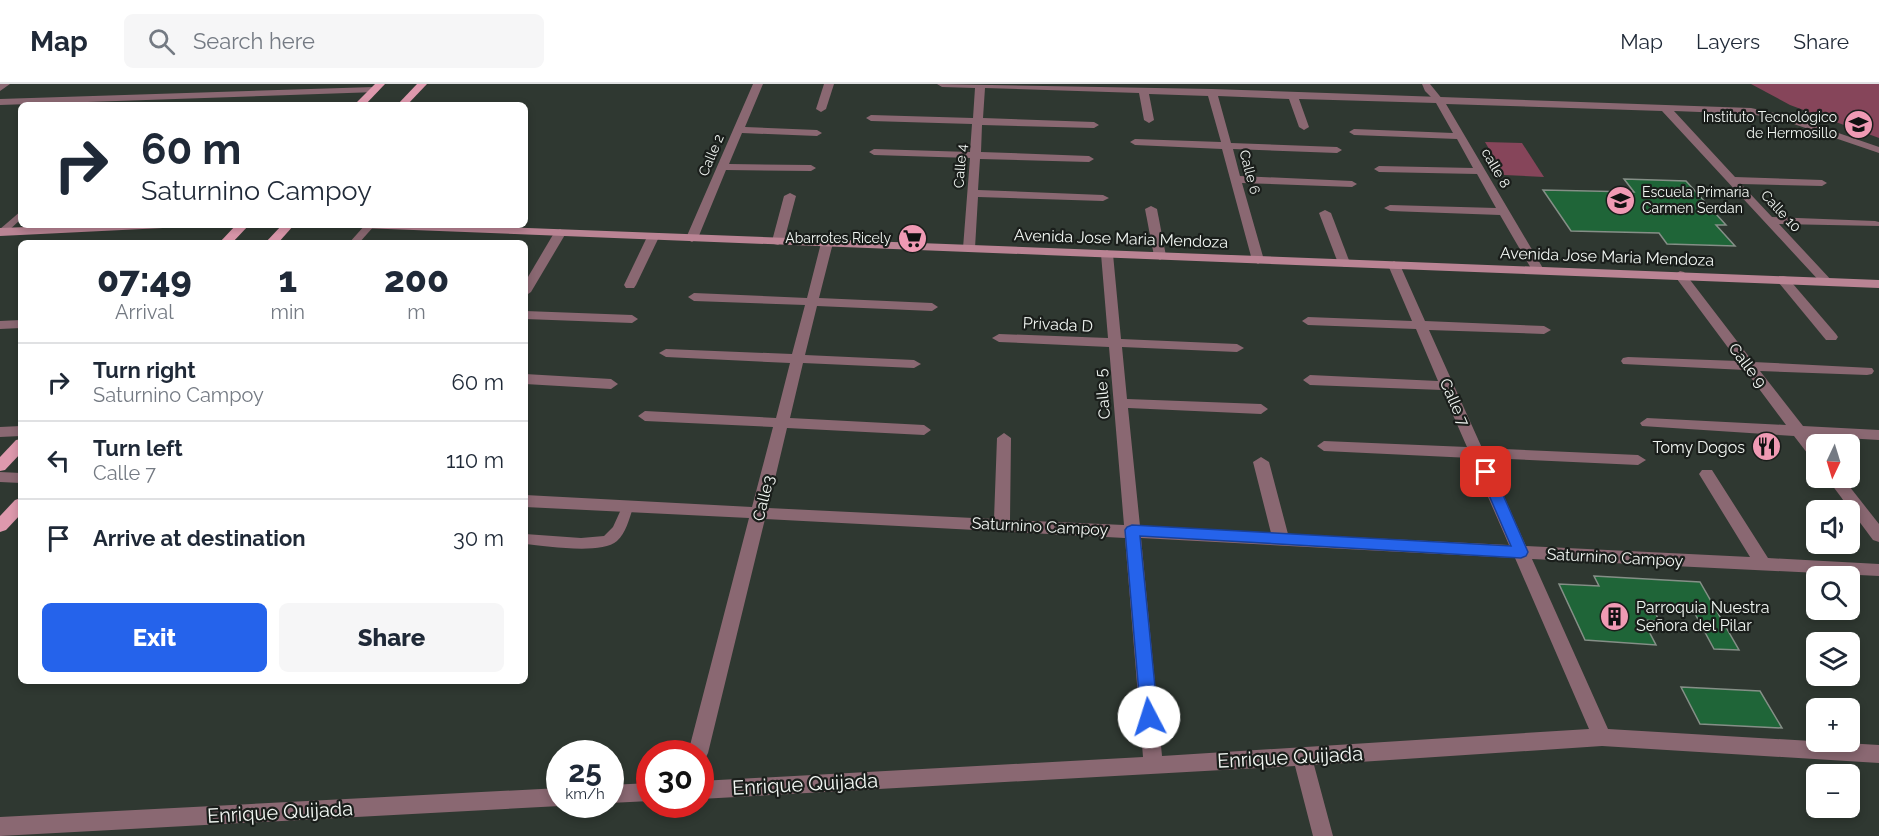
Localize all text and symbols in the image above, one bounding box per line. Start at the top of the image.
search box [124,14,544,68]
text: Map [30,25,88,58]
icon: search [145,25,178,58]
text: Search here [193,28,315,54]
text: Map [1620,29,1663,54]
text: Layers [1696,29,1760,54]
text: Share [1793,29,1849,54]
place label: Instituto Tecnológico de Hermosillo [1703,109,1837,141]
school or university icon: Instituto Tecnológico de Hermosillo [1842,109,1874,141]
text: 60 m [141,125,241,174]
icon: right [42,126,120,204]
street label: Calle 2 [695,132,727,178]
street label: Calle 4 [950,143,970,189]
street label: calle 8 [1478,145,1514,191]
street label: Calle 6 [1236,148,1264,196]
text: Saturnino Campoy [141,175,372,206]
school or university icon: Escuela Primaria Carmen Serdan [1605,184,1637,216]
place label: Escuela Primaria Carmen Serdan [1642,184,1749,216]
street label: Calle 10 [1758,187,1804,235]
supermarket icon: Abarrotes Ricely [896,222,928,254]
street label: Avenida Jose Maria Mendoza [1014,225,1228,252]
place label: Abarrotes Ricely [785,230,891,246]
street label: Avenida Jose Maria Mendoza [1500,243,1714,270]
text: 07:49 [97,258,192,300]
text: 1 [278,258,297,300]
text: 200 [384,258,449,300]
text: Arrival [115,300,174,324]
text: min [271,300,305,324]
text: m [407,300,426,324]
street label: Privada D [1022,313,1094,336]
street label: Calle 9 [1725,339,1771,391]
text: Turn right [93,357,196,383]
icon: right [42,366,75,399]
street label: Calle 5 [1091,368,1114,420]
text: 60 m [451,369,504,395]
street label: Calle 7 [1436,375,1474,430]
text: Saturnino Campoy [93,383,264,407]
restaurant icon: Tomy Dogos [1750,431,1782,463]
north arrow [1806,434,1860,488]
map controls [1806,434,1860,818]
text: Turn left [93,435,183,461]
place label: Tomy Dogos [1653,438,1745,457]
icon: left [42,444,75,477]
pin [1460,446,1511,497]
text: 110 m [446,447,504,473]
icon: arrive [1469,455,1502,488]
text: Calle 7 [93,461,156,485]
street label: Calle3 [749,473,778,523]
button: sound [1806,500,1860,554]
street label: Saturnino Campoy [971,513,1109,540]
icon: arrive [42,522,75,555]
text: Arrive at destination [93,525,306,551]
text: 30 m [453,525,504,551]
street label: Saturnino Campoy [1546,544,1684,571]
button: search [1806,566,1860,620]
place label: Parroquia Nuestra Señora del Pilar [1636,598,1769,635]
building icon: Parroquia Nuestra Señora del Pilar [1599,600,1631,632]
button: Exit [42,603,267,672]
button: Share [279,603,504,672]
button: layers [1806,632,1860,686]
position arrow [1117,685,1181,749]
button: + [1806,698,1860,752]
speed limit sign: 30 [636,740,714,818]
street label: Enrique Quijada [1216,741,1364,773]
text: 25 [568,754,602,789]
button: − [1806,764,1860,818]
street label: Enrique Quijada [731,768,879,800]
text: km/h [565,785,605,803]
street label: Enrique Quijada [206,796,354,828]

